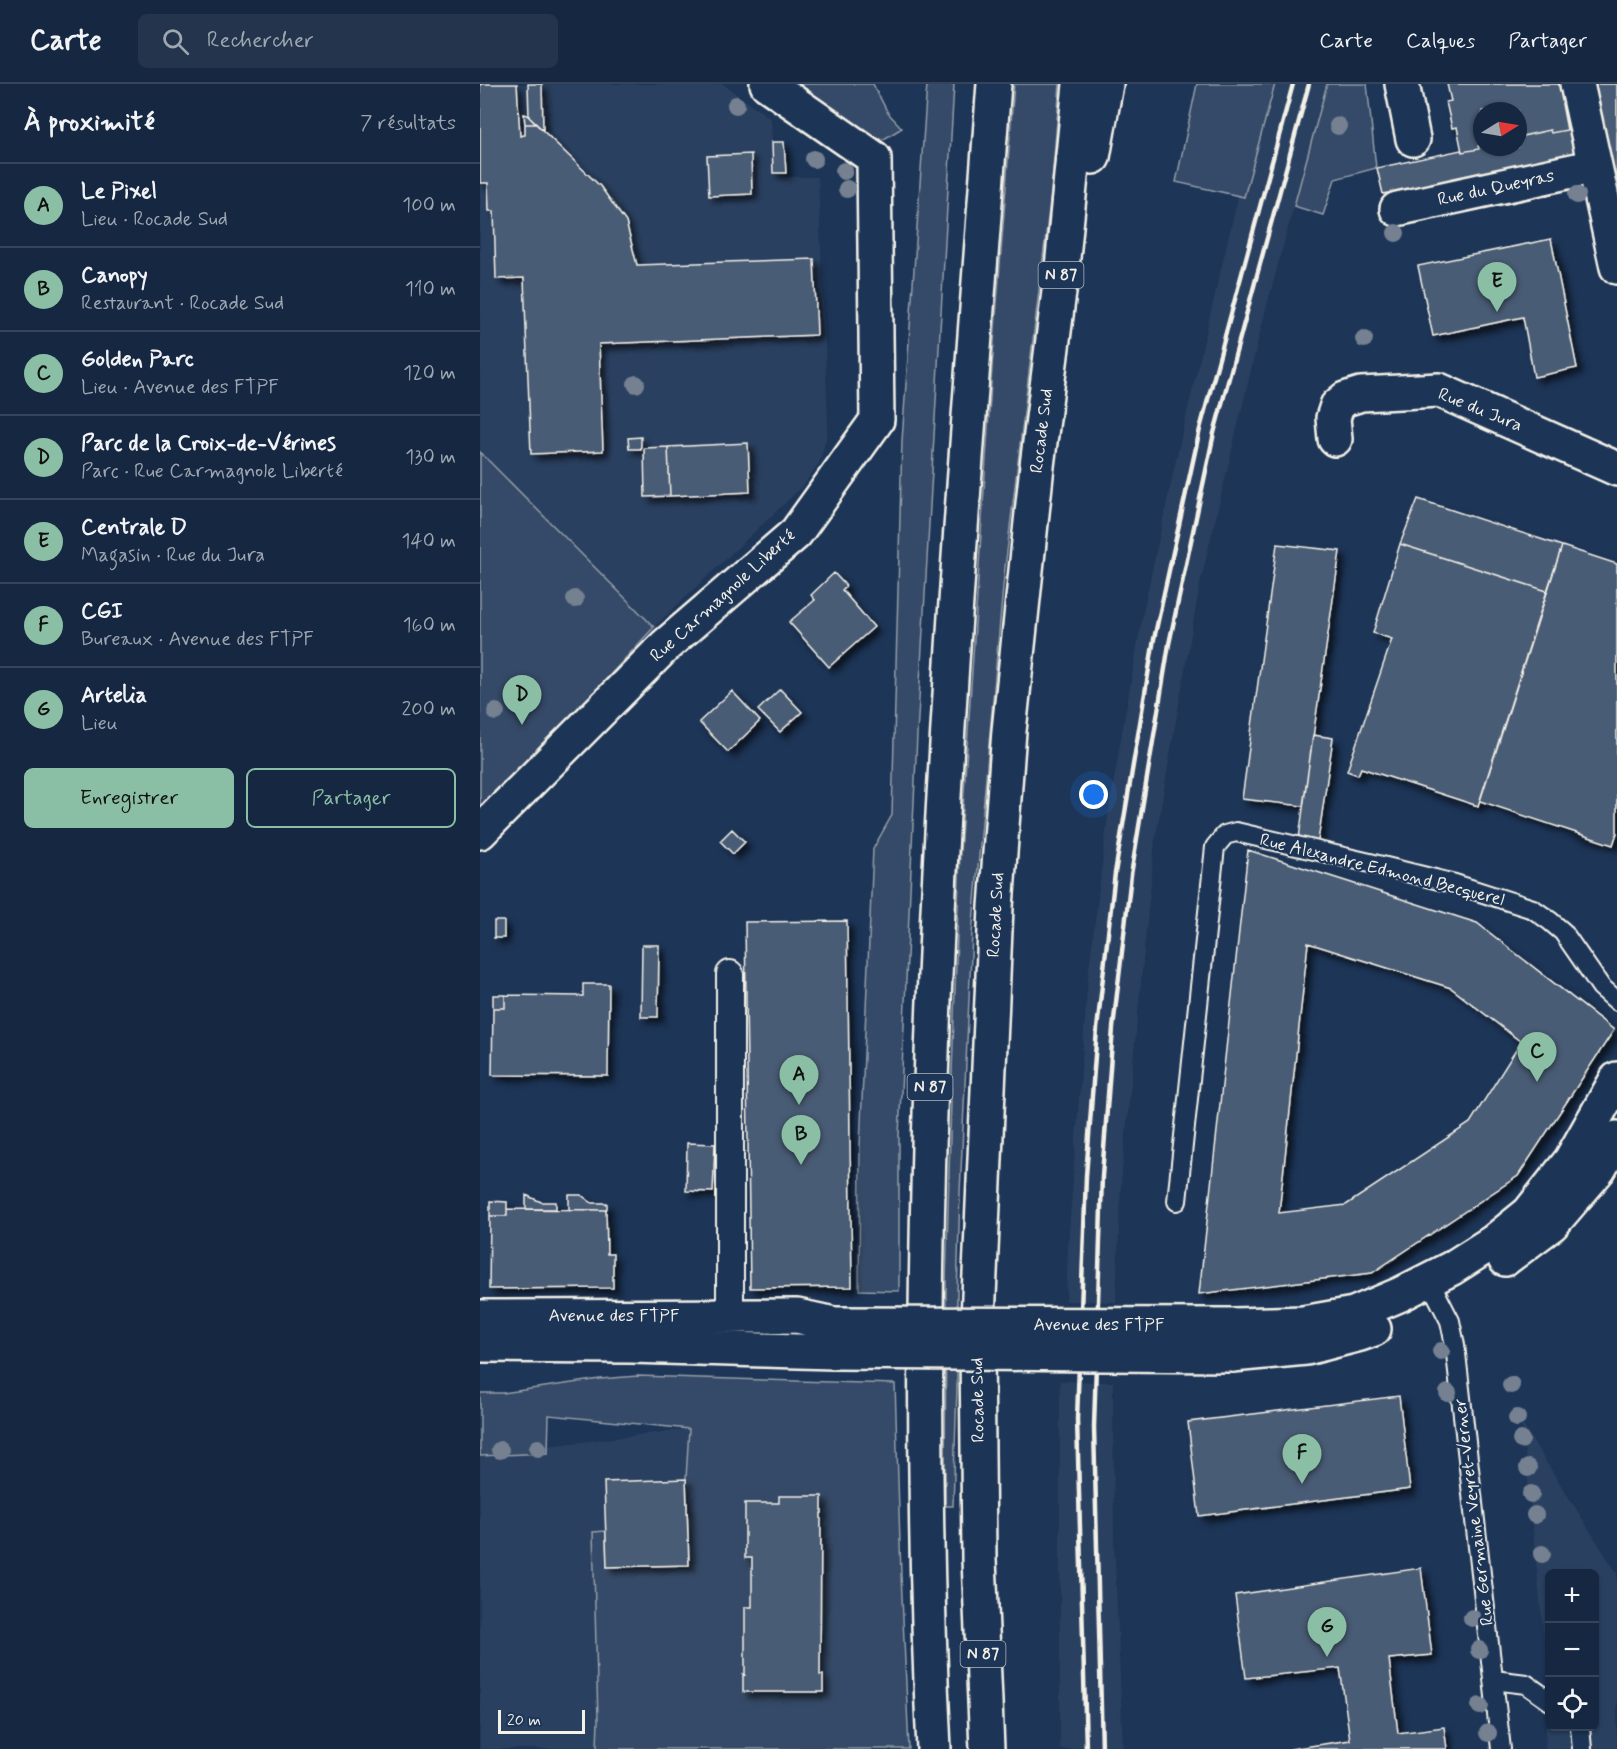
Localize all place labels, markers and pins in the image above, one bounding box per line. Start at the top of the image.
pin: E [1478,262,1516,312]
pin: D [502,676,542,725]
pin: C [1518,1032,1556,1082]
pin: A [780,1056,818,1105]
pin: B [782,1116,820,1165]
pin: F [1282,1434,1322,1484]
pin: G [1308,1608,1346,1657]

